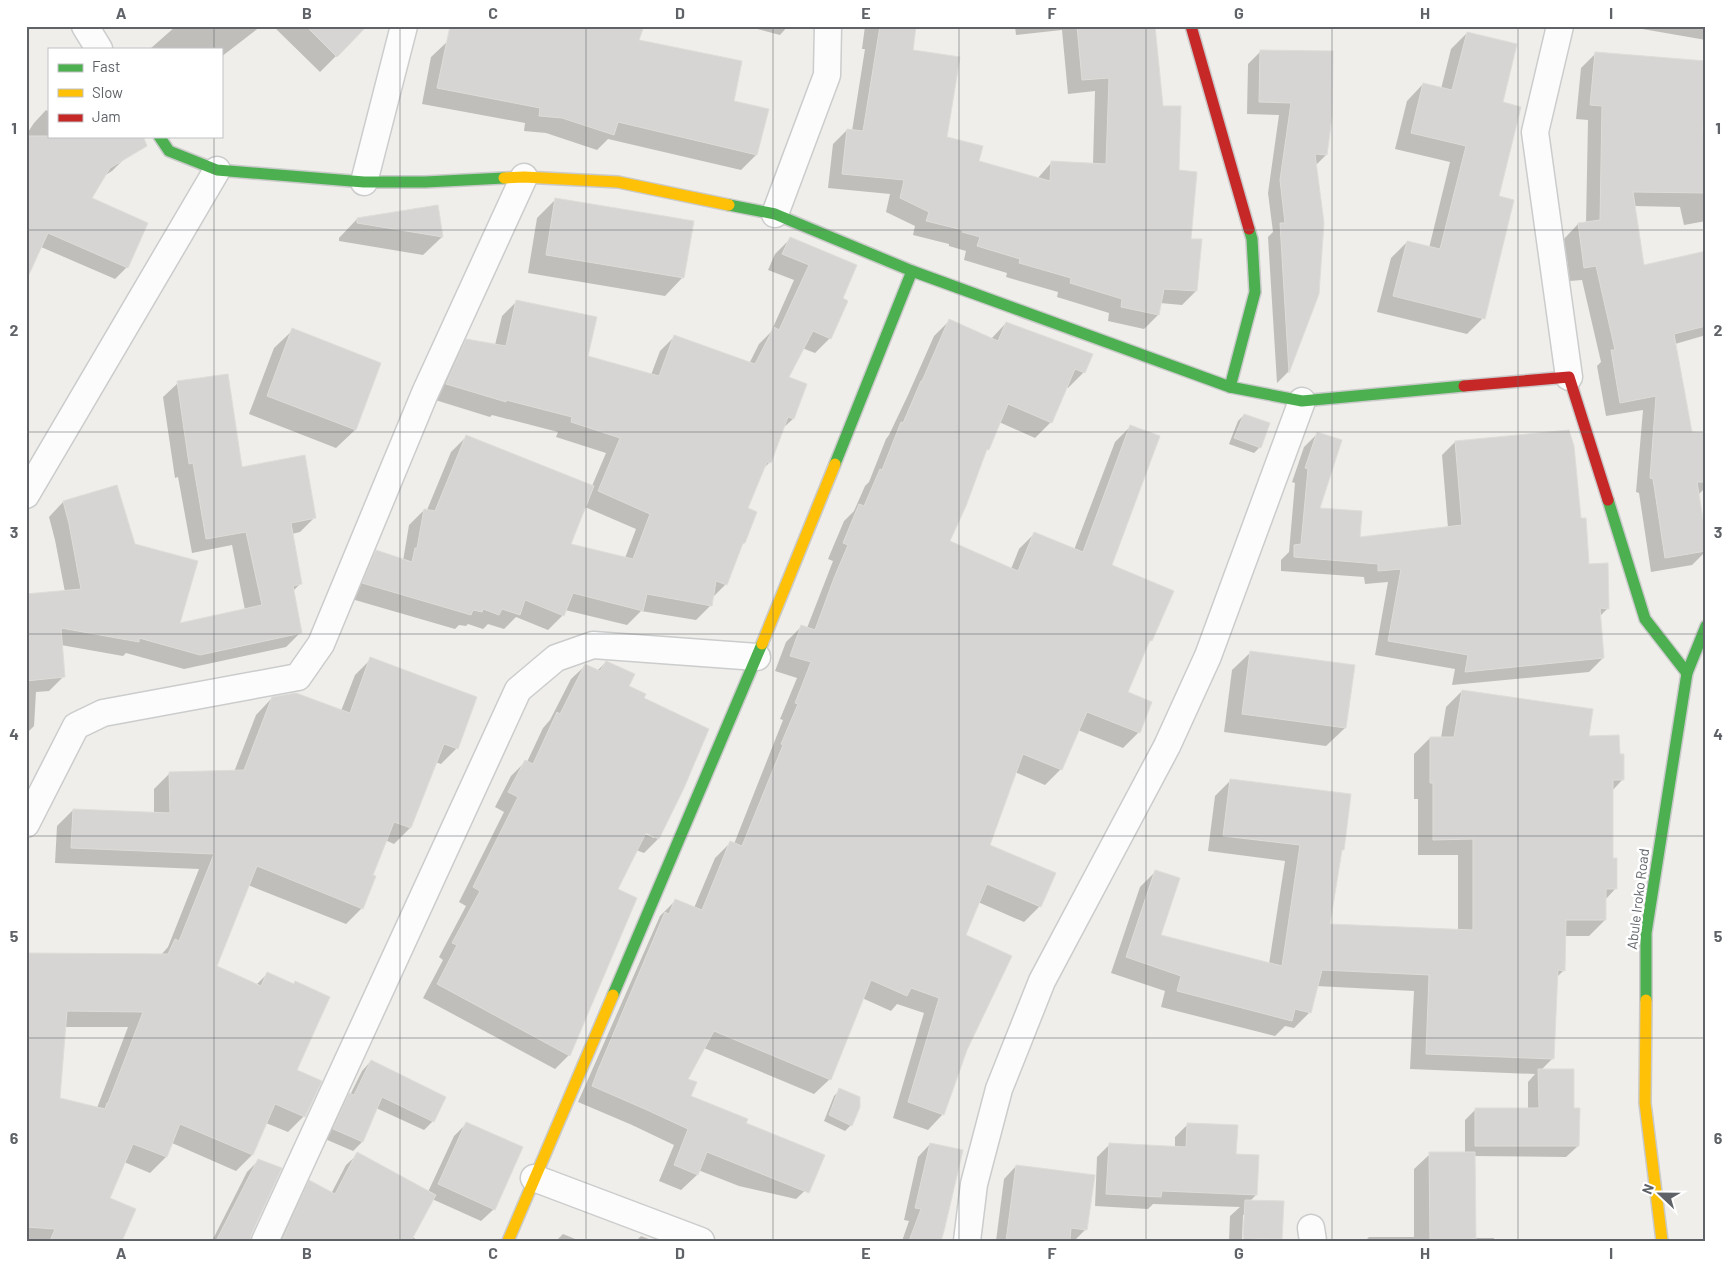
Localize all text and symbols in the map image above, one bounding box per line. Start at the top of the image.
text: A [116,3,127,22]
text: B [302,3,312,22]
text: C [488,3,498,22]
text: D [675,3,685,22]
text: E [861,3,871,22]
text: F [1048,3,1057,22]
text: G [1234,3,1244,22]
text: H [1420,3,1430,22]
text: I [1609,3,1613,22]
legend [48,48,222,138]
text: Fast [92,57,120,75]
text: Slow [92,83,123,101]
text: Jam [92,107,121,125]
text: 1 [11,118,17,137]
text: 1 [1715,118,1721,137]
text: 2 [10,320,19,339]
text: 2 [1714,320,1723,339]
text: 3 [10,522,18,541]
text: 3 [1714,522,1722,541]
text: 4 [9,724,19,743]
text: 4 [1713,724,1723,743]
street label: Abule Iroko Road [1623,848,1652,950]
text: 5 [10,926,19,945]
text: 5 [1714,926,1723,945]
text: 6 [10,1128,19,1147]
text: 6 [1714,1128,1723,1147]
north arrow [1634,1170,1684,1220]
text: N [1638,1181,1657,1196]
text: A [116,1243,127,1262]
text: B [302,1243,312,1262]
text: C [488,1243,498,1262]
text: D [675,1243,685,1262]
text: E [861,1243,871,1262]
text: F [1048,1243,1057,1262]
text: G [1234,1243,1244,1262]
text: H [1420,1243,1430,1262]
text: I [1609,1243,1613,1262]

